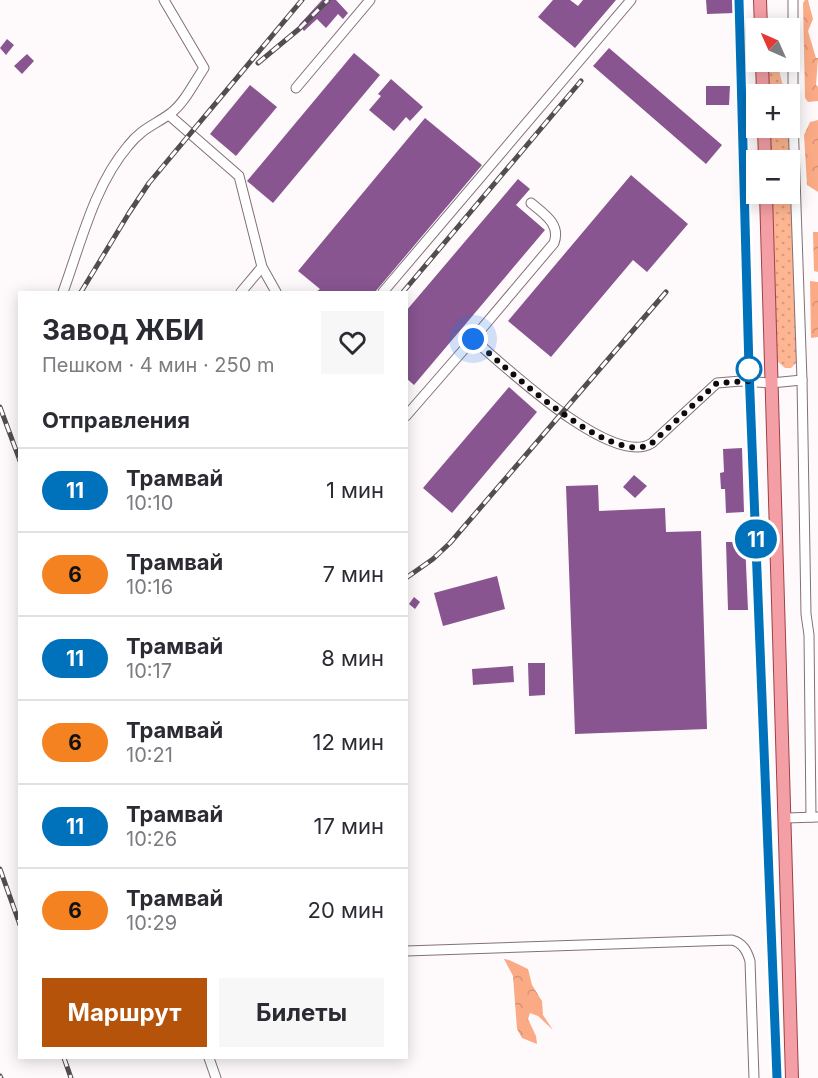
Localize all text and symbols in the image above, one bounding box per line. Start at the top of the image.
north arrow [746,18,800,72]
map controls [746,18,800,204]
button: + [746,84,800,138]
button: − [746,150,800,204]
button: heart [321,311,384,374]
text: Завод ЖБИ [42,313,204,347]
your location [458,324,488,354]
text: Пешком · 4 мин · 250 m [42,353,275,377]
unlabelled marker [736,356,762,382]
text: Отправления [42,407,190,433]
text: Трамвай [126,465,223,491]
text: 1 мин [326,477,384,503]
text: 11 [66,478,84,503]
text: 10:10 [126,491,173,515]
line badge: 11 [729,520,783,558]
text: 11 [747,527,765,552]
text: Трамвай [126,549,223,575]
text: 7 мин [322,561,384,587]
text: 6 [68,562,82,587]
text: 10:16 [126,575,173,599]
text: Трамвай [126,633,223,659]
text: 8 мин [321,645,384,671]
text: 11 [66,646,84,671]
text: 10:17 [126,659,172,683]
text: Трамвай [126,717,223,743]
text: 12 мин [312,729,384,755]
text: 6 [68,730,82,755]
text: 10:21 [126,743,173,767]
text: Трамвай [126,801,223,827]
text: 17 мин [313,813,384,839]
text: 11 [66,814,84,839]
text: 10:26 [126,827,177,851]
text: Трамвай [126,885,223,911]
text: 20 мин [308,897,384,923]
text: 6 [68,898,82,923]
text: 10:29 [126,911,177,935]
button: Маршрут [42,978,207,1047]
button: Билеты [219,978,384,1047]

